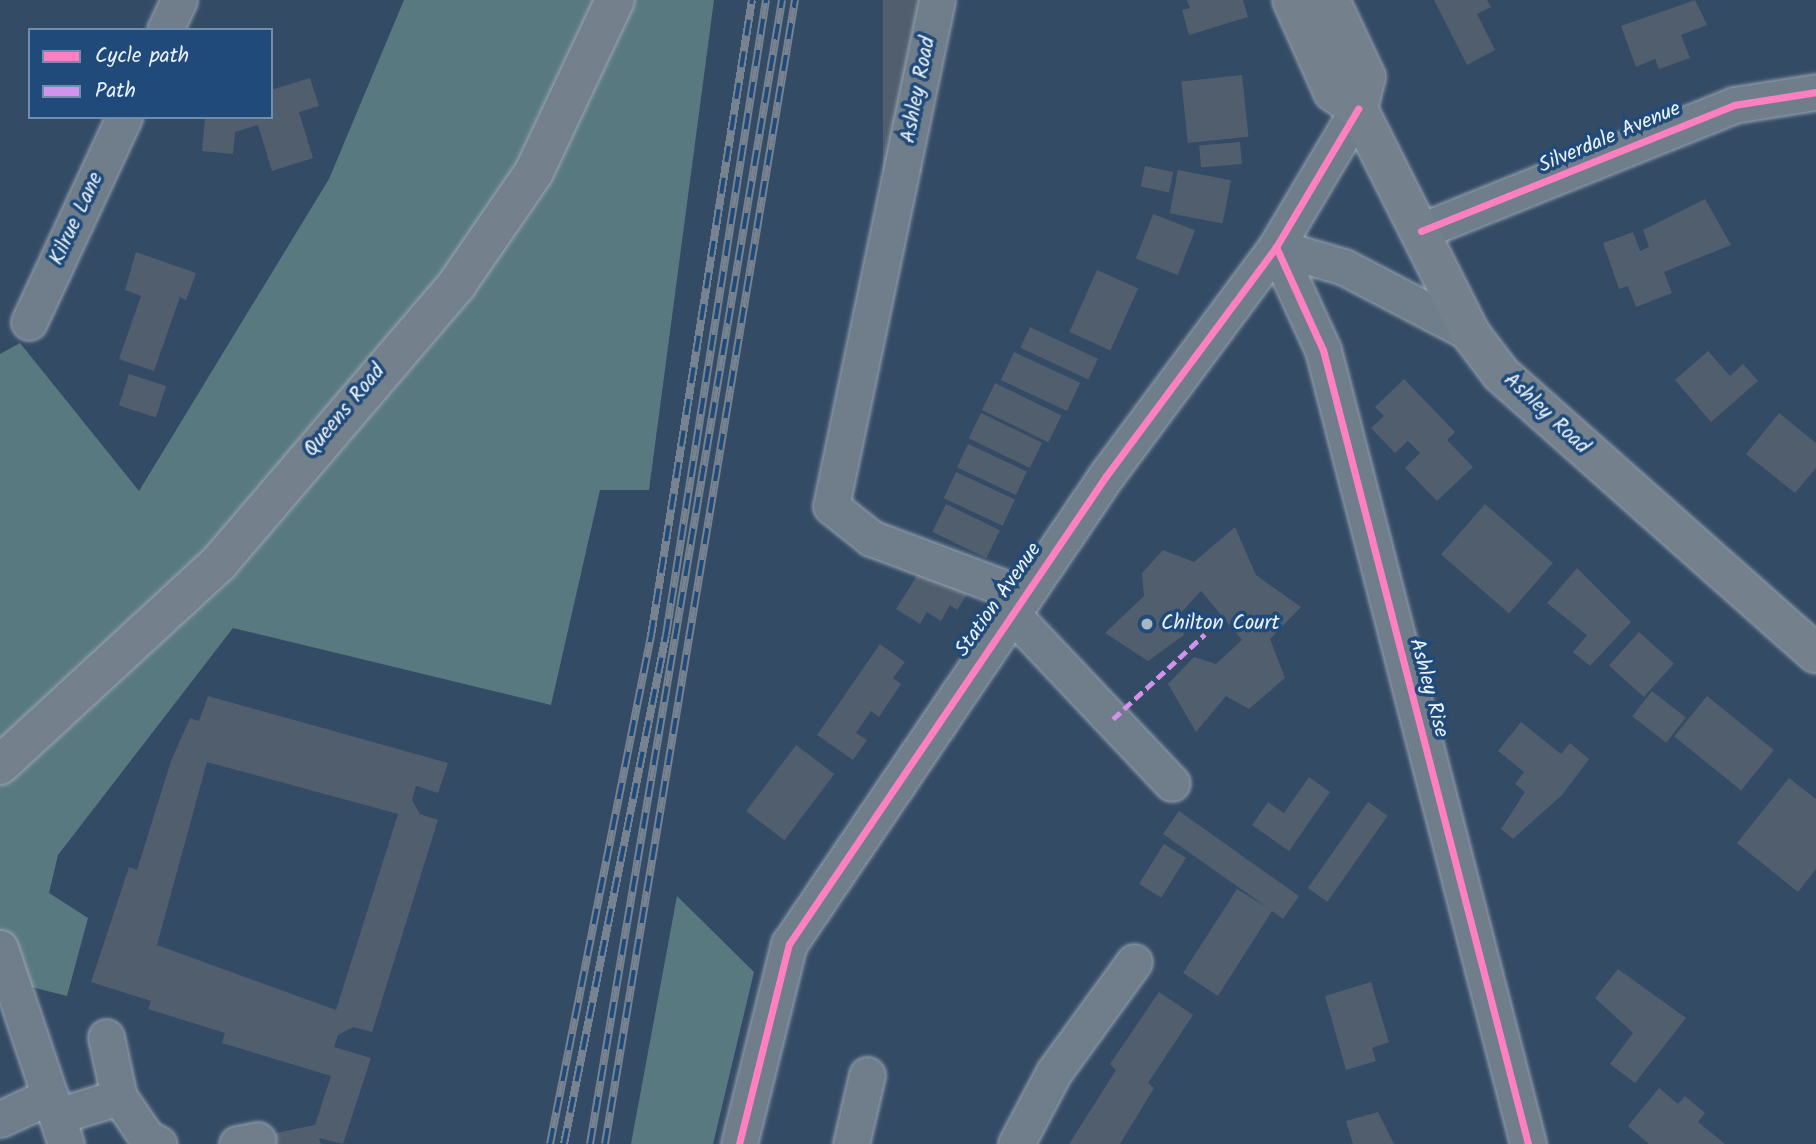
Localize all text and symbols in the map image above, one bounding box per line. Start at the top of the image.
legend [28,28,273,119]
street label: Ashley Road [896,35,942,145]
text: Cycle path [95,40,189,73]
text: Path [95,75,136,108]
street label: Silverdale Avenue [1535,97,1685,179]
street label: Kilrue Lane [45,169,109,269]
street label: Queens Road [299,360,391,462]
street label: Ashley Road [1498,368,1594,460]
street label: Station Avenue [950,538,1048,662]
place label: Chilton Court [1161,611,1280,637]
marker: Chilton Court [1139,616,1155,632]
street label: Ashley Rise [1403,636,1453,740]

